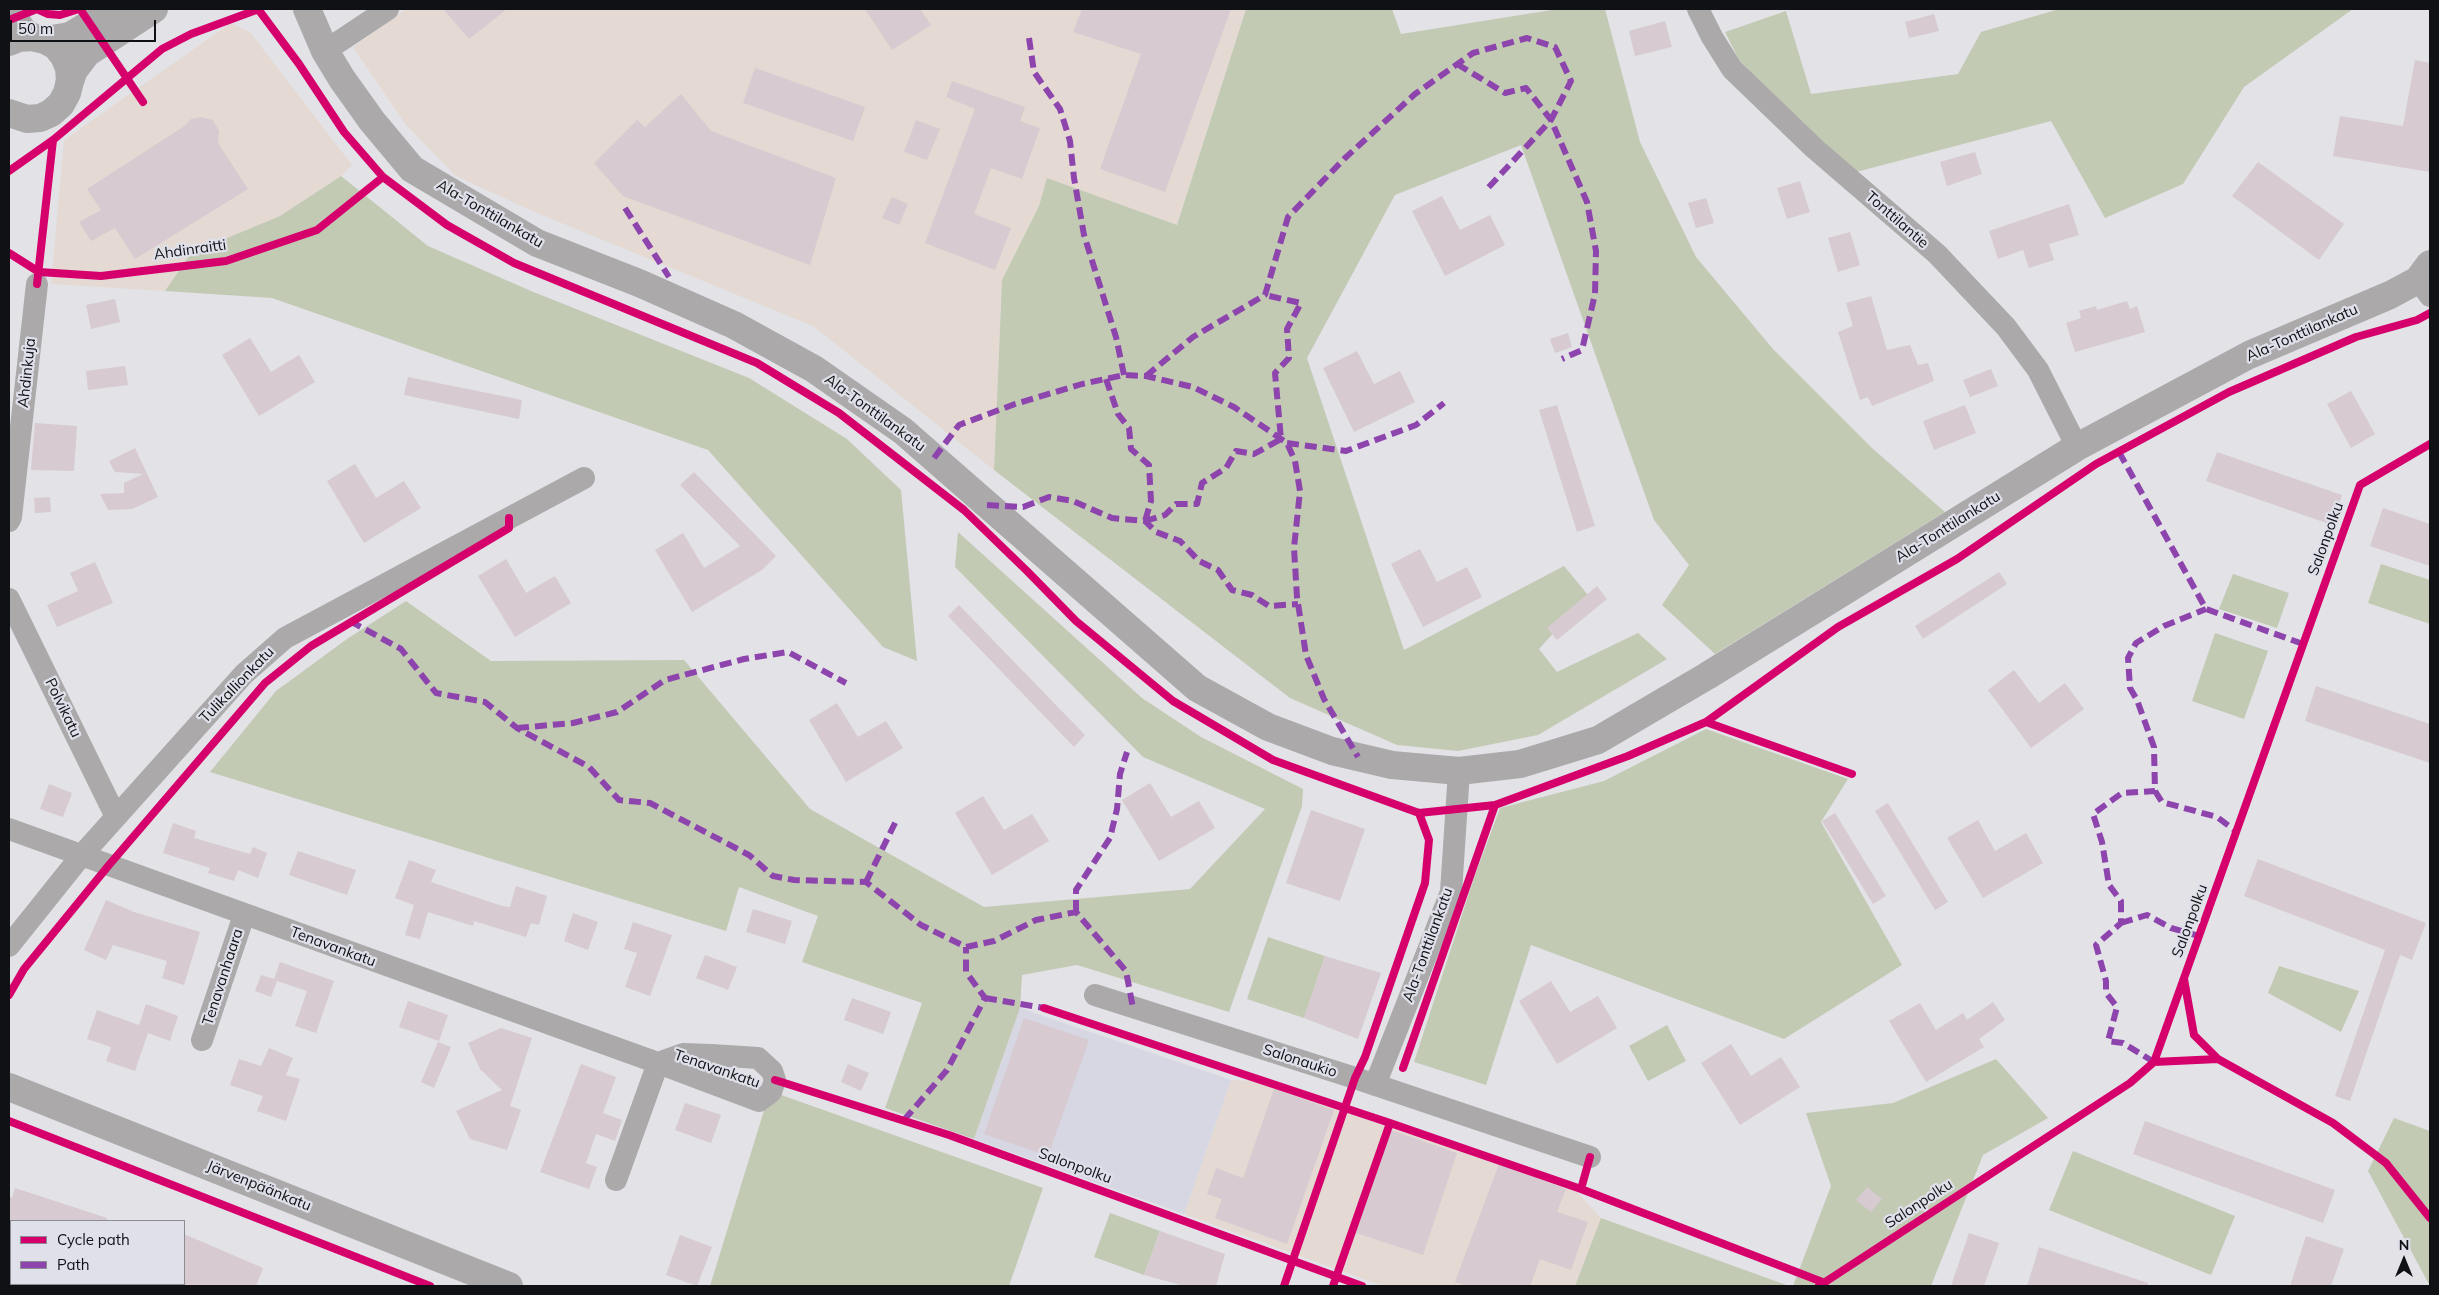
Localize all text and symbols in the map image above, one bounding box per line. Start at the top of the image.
scale bar [12,10,159,42]
text: 50 m [18,19,53,38]
street label: Ala-Tonttilankatu [433,176,547,252]
street label: Tonttilantie [1862,188,1932,252]
street label: Ahdinraitti [153,236,227,264]
street label: Ala-Tonttilankatu [2243,300,2361,366]
street label: Ahdinkuja [14,337,40,409]
street label: Ala-Tonttilankatu [821,370,929,456]
street label: Ala-Tonttilankatu [1892,487,2004,567]
street label: Salonpolku [2304,500,2348,578]
street label: Tulikallionkatu [196,643,278,727]
street label: Polvikatu [41,675,85,741]
street label: Salonpolku [2168,882,2212,960]
street label: Ala-Tonttilankatu [1399,885,1457,1005]
street label: Tenavankatu [288,923,378,971]
street label: Tenavanhaara [199,926,247,1028]
street label: Salonaukio [1261,1041,1339,1081]
street label: Tenavankatu [672,1046,762,1092]
street label: Salonpolku [1036,1144,1114,1188]
street label: Järvenpäänkatu [204,1157,314,1215]
street label: Salonpolku [1882,1176,1956,1232]
legend [10,1220,185,1285]
text: Cycle path [57,1230,130,1249]
north arrow [2379,1235,2429,1285]
text: N [2399,1236,2409,1254]
text: Path [57,1255,89,1274]

